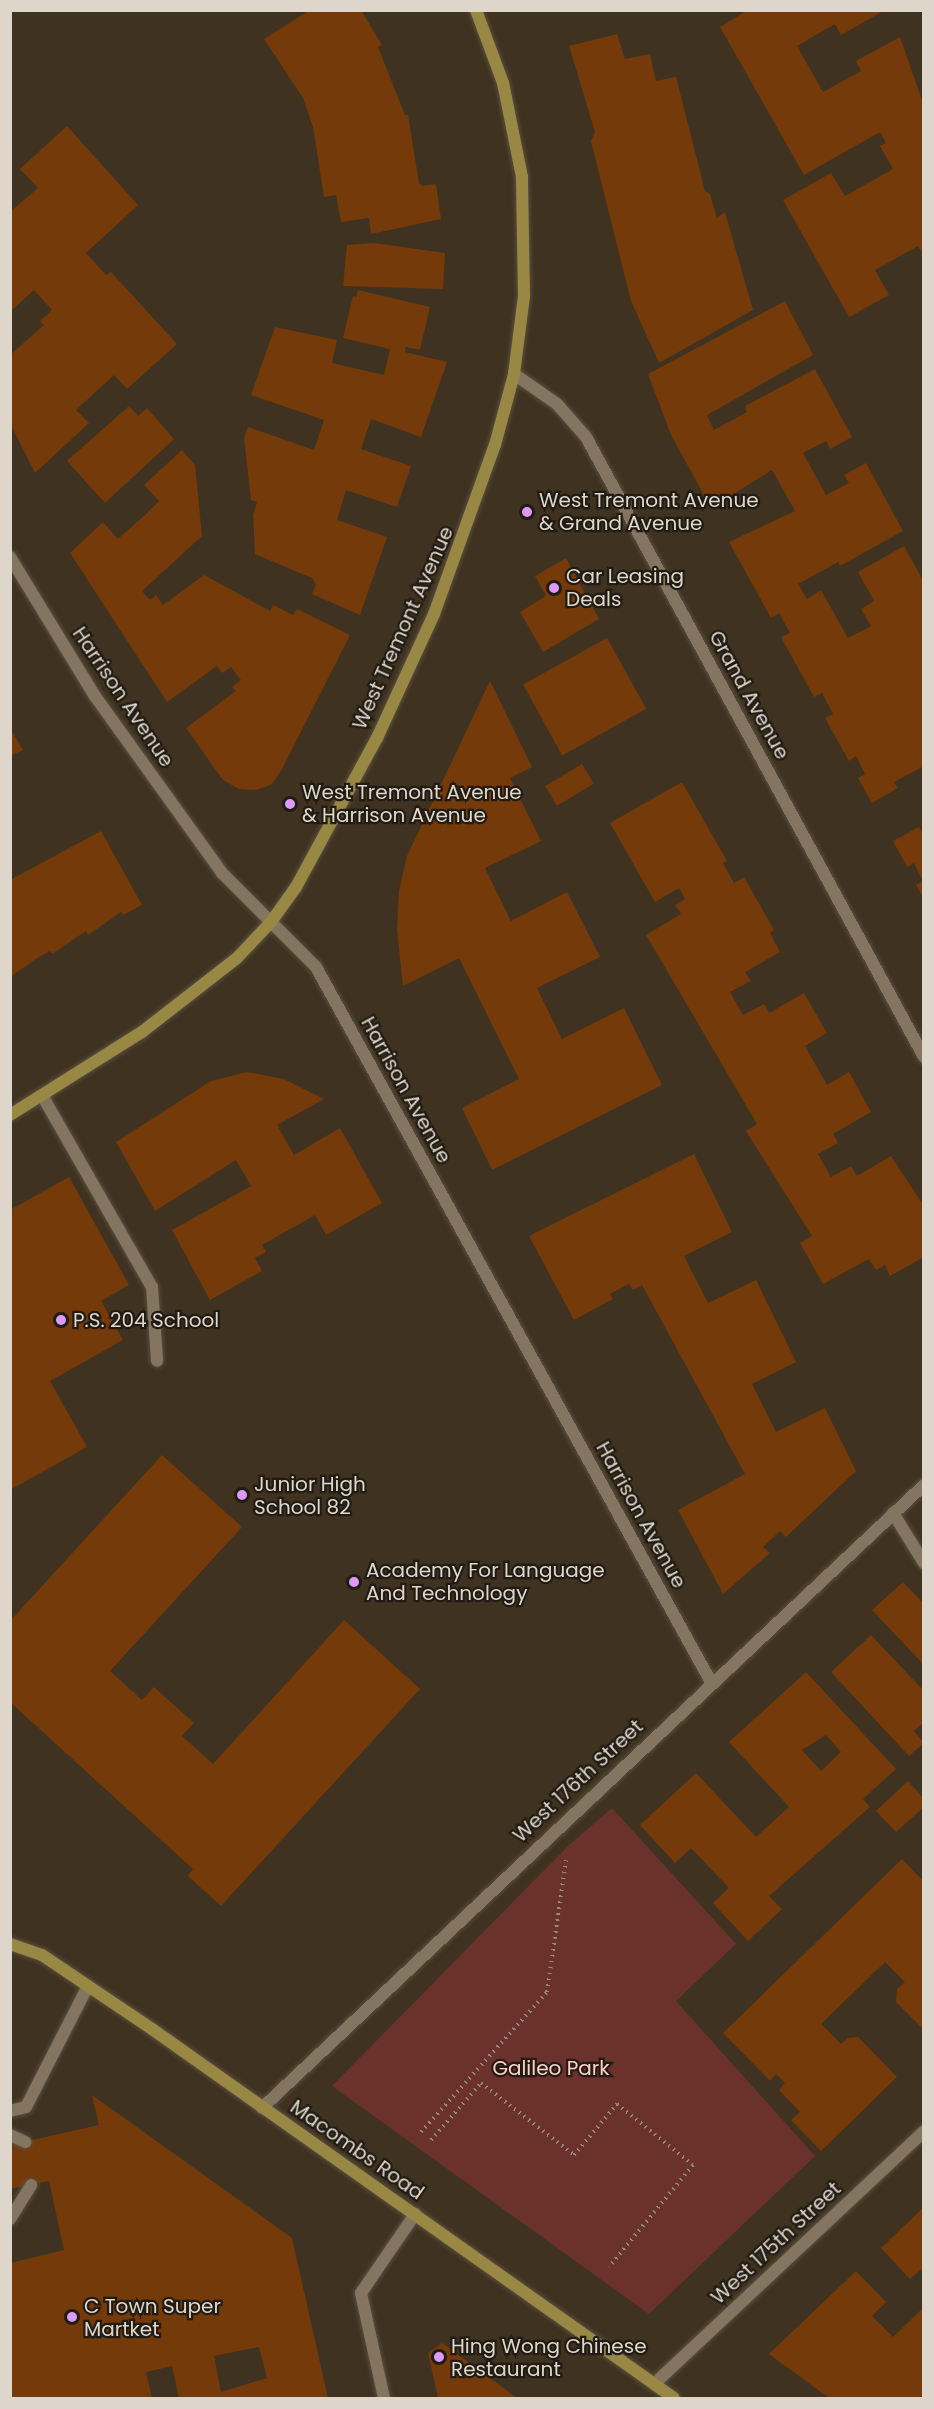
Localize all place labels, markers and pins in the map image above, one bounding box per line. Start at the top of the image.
place label: West Tremont Avenue & Grand Avenue [539,488,759,535]
marker: West Tremont Avenue & Grand Avenue [520,505,534,519]
place label: Car Leasing Deals [566,564,684,611]
marker: Car Leasing Deals [547,581,561,595]
place label: West Tremont Avenue & Harrison Avenue [302,780,522,827]
marker: West Tremont Avenue & Harrison Avenue [283,797,297,811]
place label: P.S. 204 School [73,1308,219,1332]
marker: P.S. 204 School [54,1313,68,1327]
place label: Junior High School 82 [254,1472,366,1519]
marker: Junior High School 82 [235,1488,249,1502]
place label: Academy For Language And Technology [366,1558,605,1605]
marker: Academy For Language And Technology [347,1575,361,1589]
place label: C Town Super Martket [84,2294,221,2341]
marker: C Town Super Martket [65,2310,79,2324]
place label: Hing Wong Chinese Restaurant [451,2334,647,2381]
marker: Hing Wong Chinese Restaurant [432,2350,446,2364]

